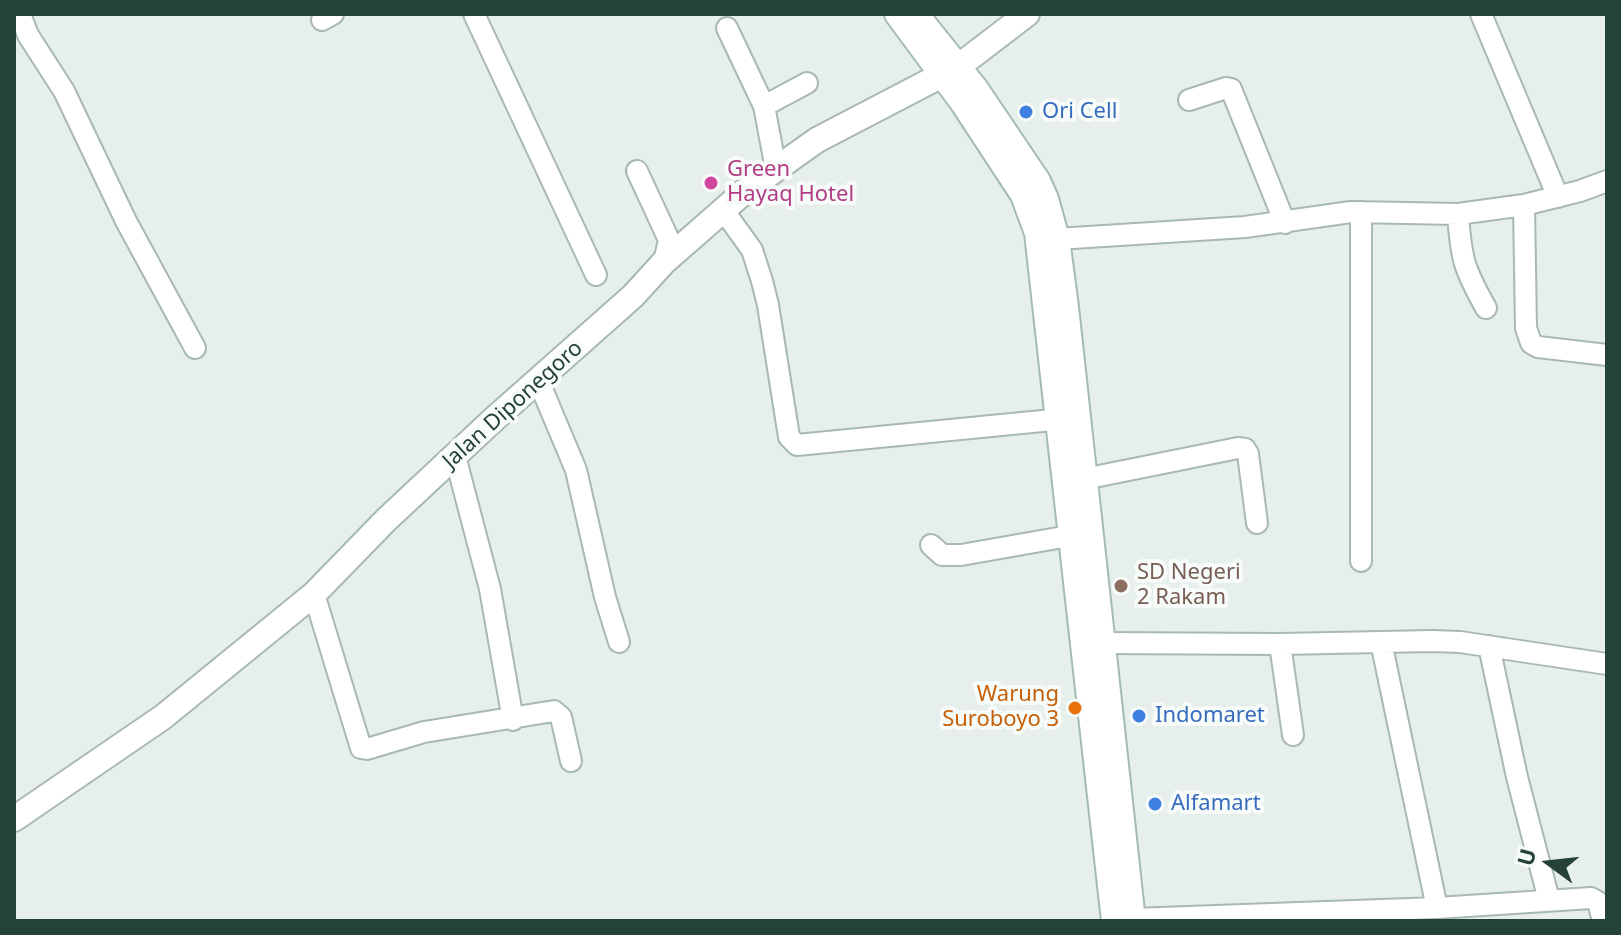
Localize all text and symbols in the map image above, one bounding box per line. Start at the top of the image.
place label: Ori Cell [1042,99,1117,125]
marker: Ori Cell [1017,103,1035,121]
place label: Green Hayaq Hotel [727,157,854,208]
marker: Green Hayaq Hotel [702,174,720,192]
street label: Jalan Diponegoro [438,335,588,475]
place label: SD Negeri 2 Rakam [1137,560,1241,612]
marker: SD Negeri 2 Rakam [1112,577,1130,595]
place label: Warung Suroboyo 3 [942,682,1059,734]
marker: Warung Suroboyo 3 [1066,699,1084,717]
place label: Indomaret [1155,703,1265,729]
marker: Indomaret [1130,707,1148,725]
place label: Alfamart [1171,791,1261,817]
marker: Alfamart [1146,795,1164,813]
north arrow [1509,823,1589,903]
text: U [1509,845,1542,869]

